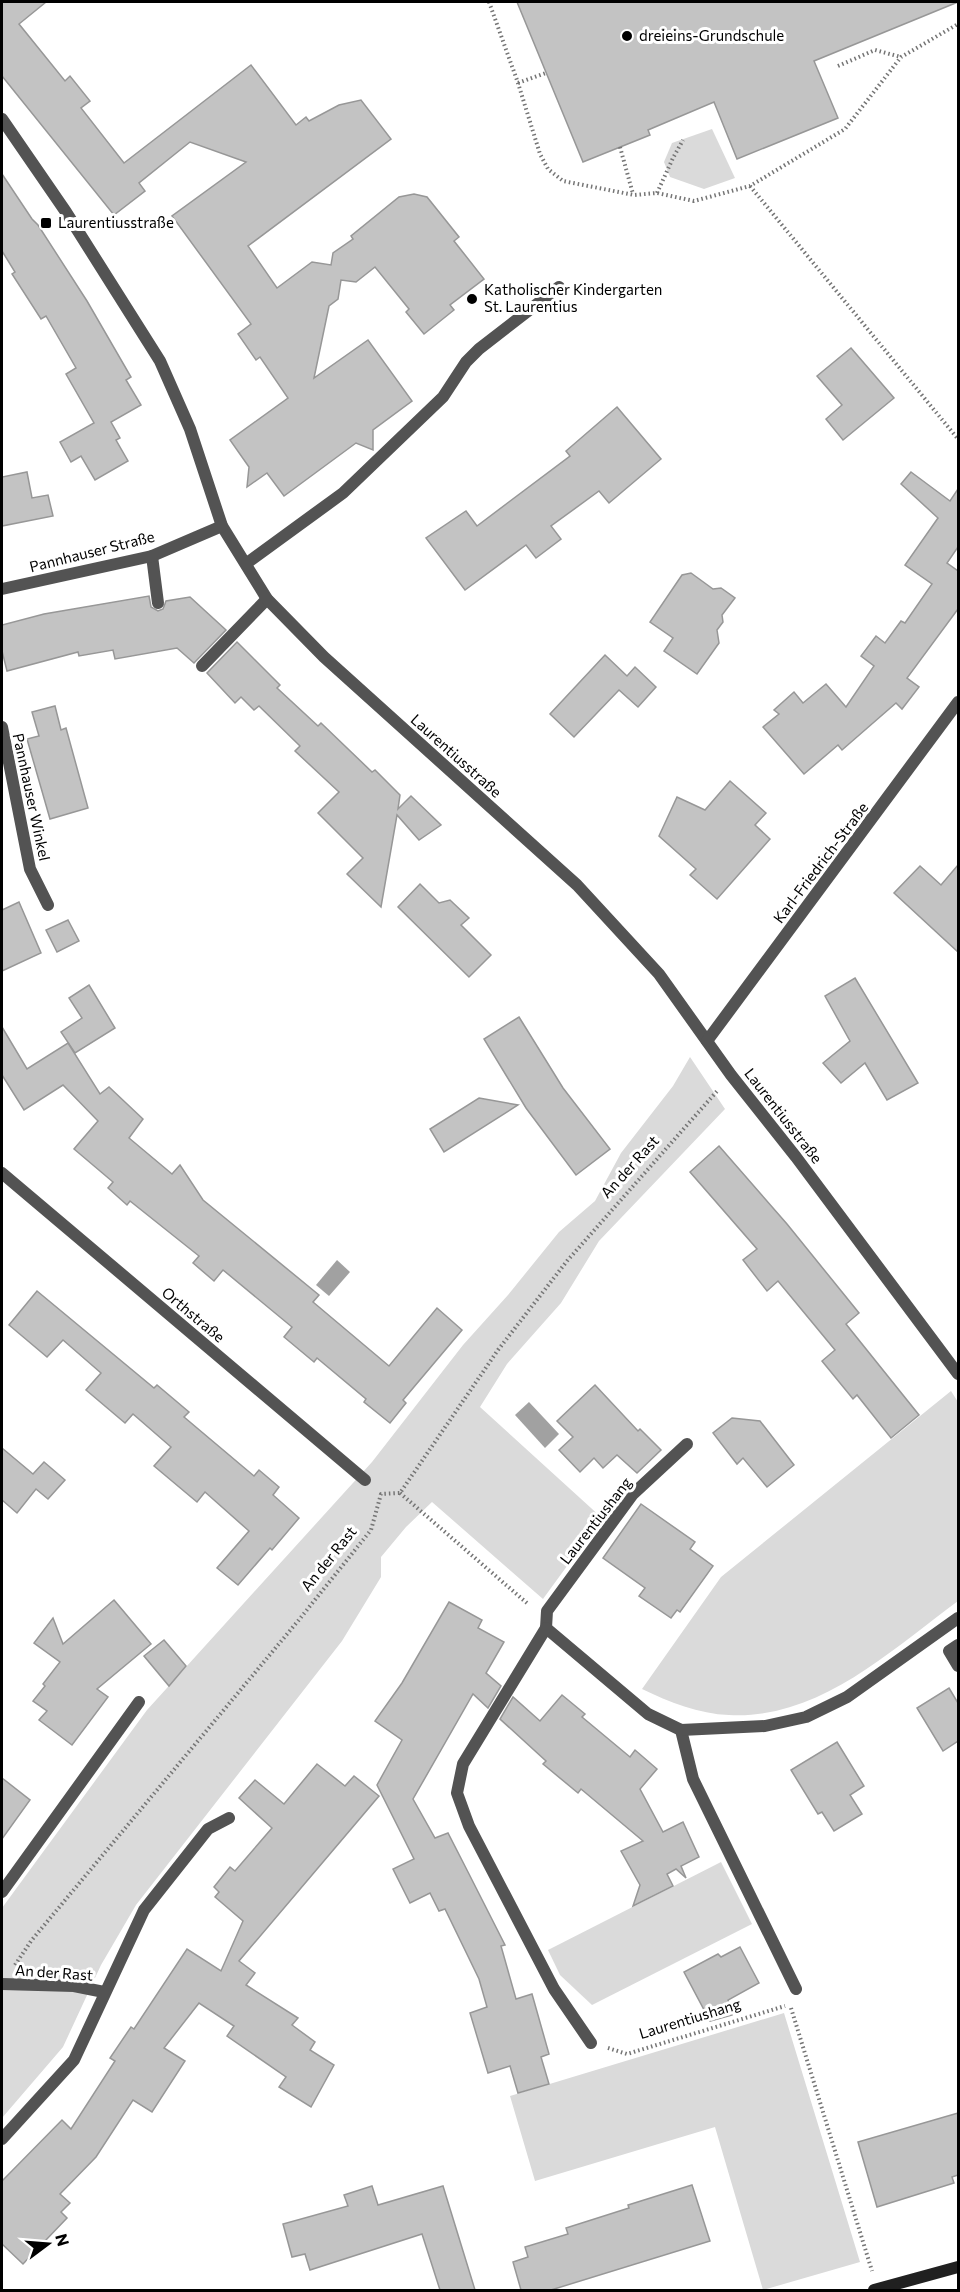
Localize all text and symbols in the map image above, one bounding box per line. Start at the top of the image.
place label: dreieins-Grundschule [639,26,784,44]
marker: dreieins-Grundschule [620,29,634,43]
place label: Laurentiusstraße [58,213,174,231]
marker: Laurentiusstraße [39,216,53,230]
place label: Katholischer Kindergarten St. Laurentius [484,280,662,315]
marker: Katholischer Kindergarten St. Laurentius [465,292,479,306]
street label: Pannhauser Straße [27,527,156,575]
street label: Laurentiusstraße [408,710,506,801]
street label: Pannhauser Winkel [10,731,54,862]
street label: Karl-Friedrich-Straße [769,798,872,926]
street label: Laurentiusstraße [741,1064,827,1167]
street label: An der Rast [596,1131,662,1201]
street label: Orthstraße [159,1283,229,1346]
street label: Laurentiushang [556,1473,635,1567]
street label: An der Rast [297,1522,360,1594]
street label: An der Rast [15,1960,94,1984]
street label: Laurentiushang [637,1994,743,2042]
north arrow [18,2214,78,2274]
text: N [52,2231,74,2248]

